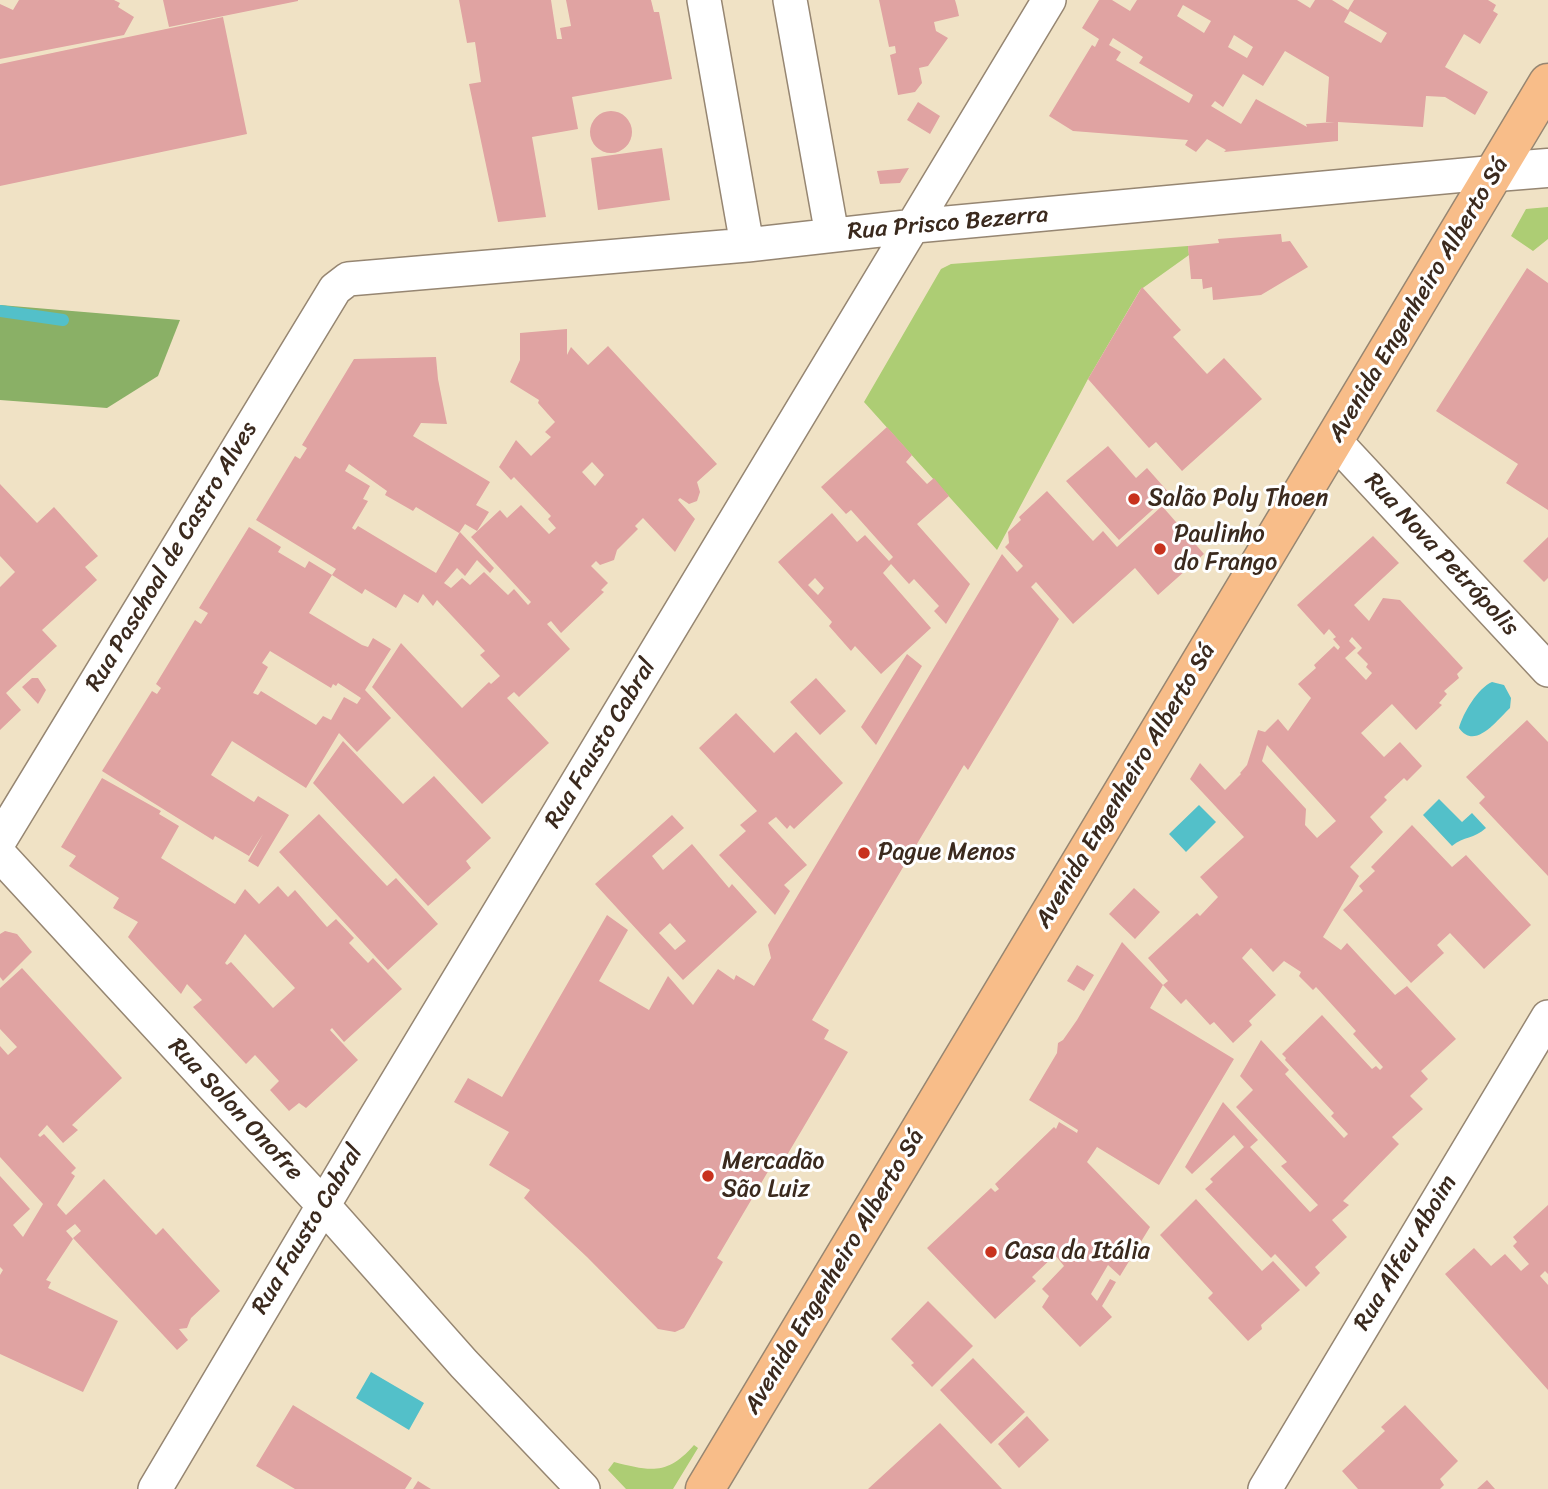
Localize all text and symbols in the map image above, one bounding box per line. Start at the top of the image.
street label: Avenida Engenheiro Alberto Sá [1322,152,1516,448]
street label: Rua Prisco Bezerra [847,201,1049,247]
street label: Rua Paschoal de Castro Alves [80,417,264,697]
street label: Rua Nova Petrópolis [1358,467,1524,643]
place label: Salão Poly Thoen [1148,485,1328,513]
marker: Salão Poly Thoen [1126,491,1142,507]
place label: Paulinho do Frango [1174,521,1277,577]
marker: Paulinho do Frango [1152,541,1168,557]
street label: Avenida Engenheiro Alberto Sá [1029,638,1223,934]
street label: Rua Fausto Cabral [539,654,663,834]
place label: Pague Menos [878,839,1015,867]
marker: Pague Menos [856,845,872,861]
street label: Rua Solon Onofre [162,1033,308,1187]
street label: Avenida Engenheiro Alberto Sá [738,1124,932,1420]
street label: Rua Fausto Cabral [246,1140,370,1320]
place label: Mercadão São Luiz [722,1148,824,1204]
marker: Mercadão São Luiz [700,1168,716,1184]
street label: Rua Alfeu Aboim [1348,1170,1464,1336]
place label: Casa da Itália [1005,1238,1150,1266]
marker: Casa da Itália [983,1244,999,1260]

